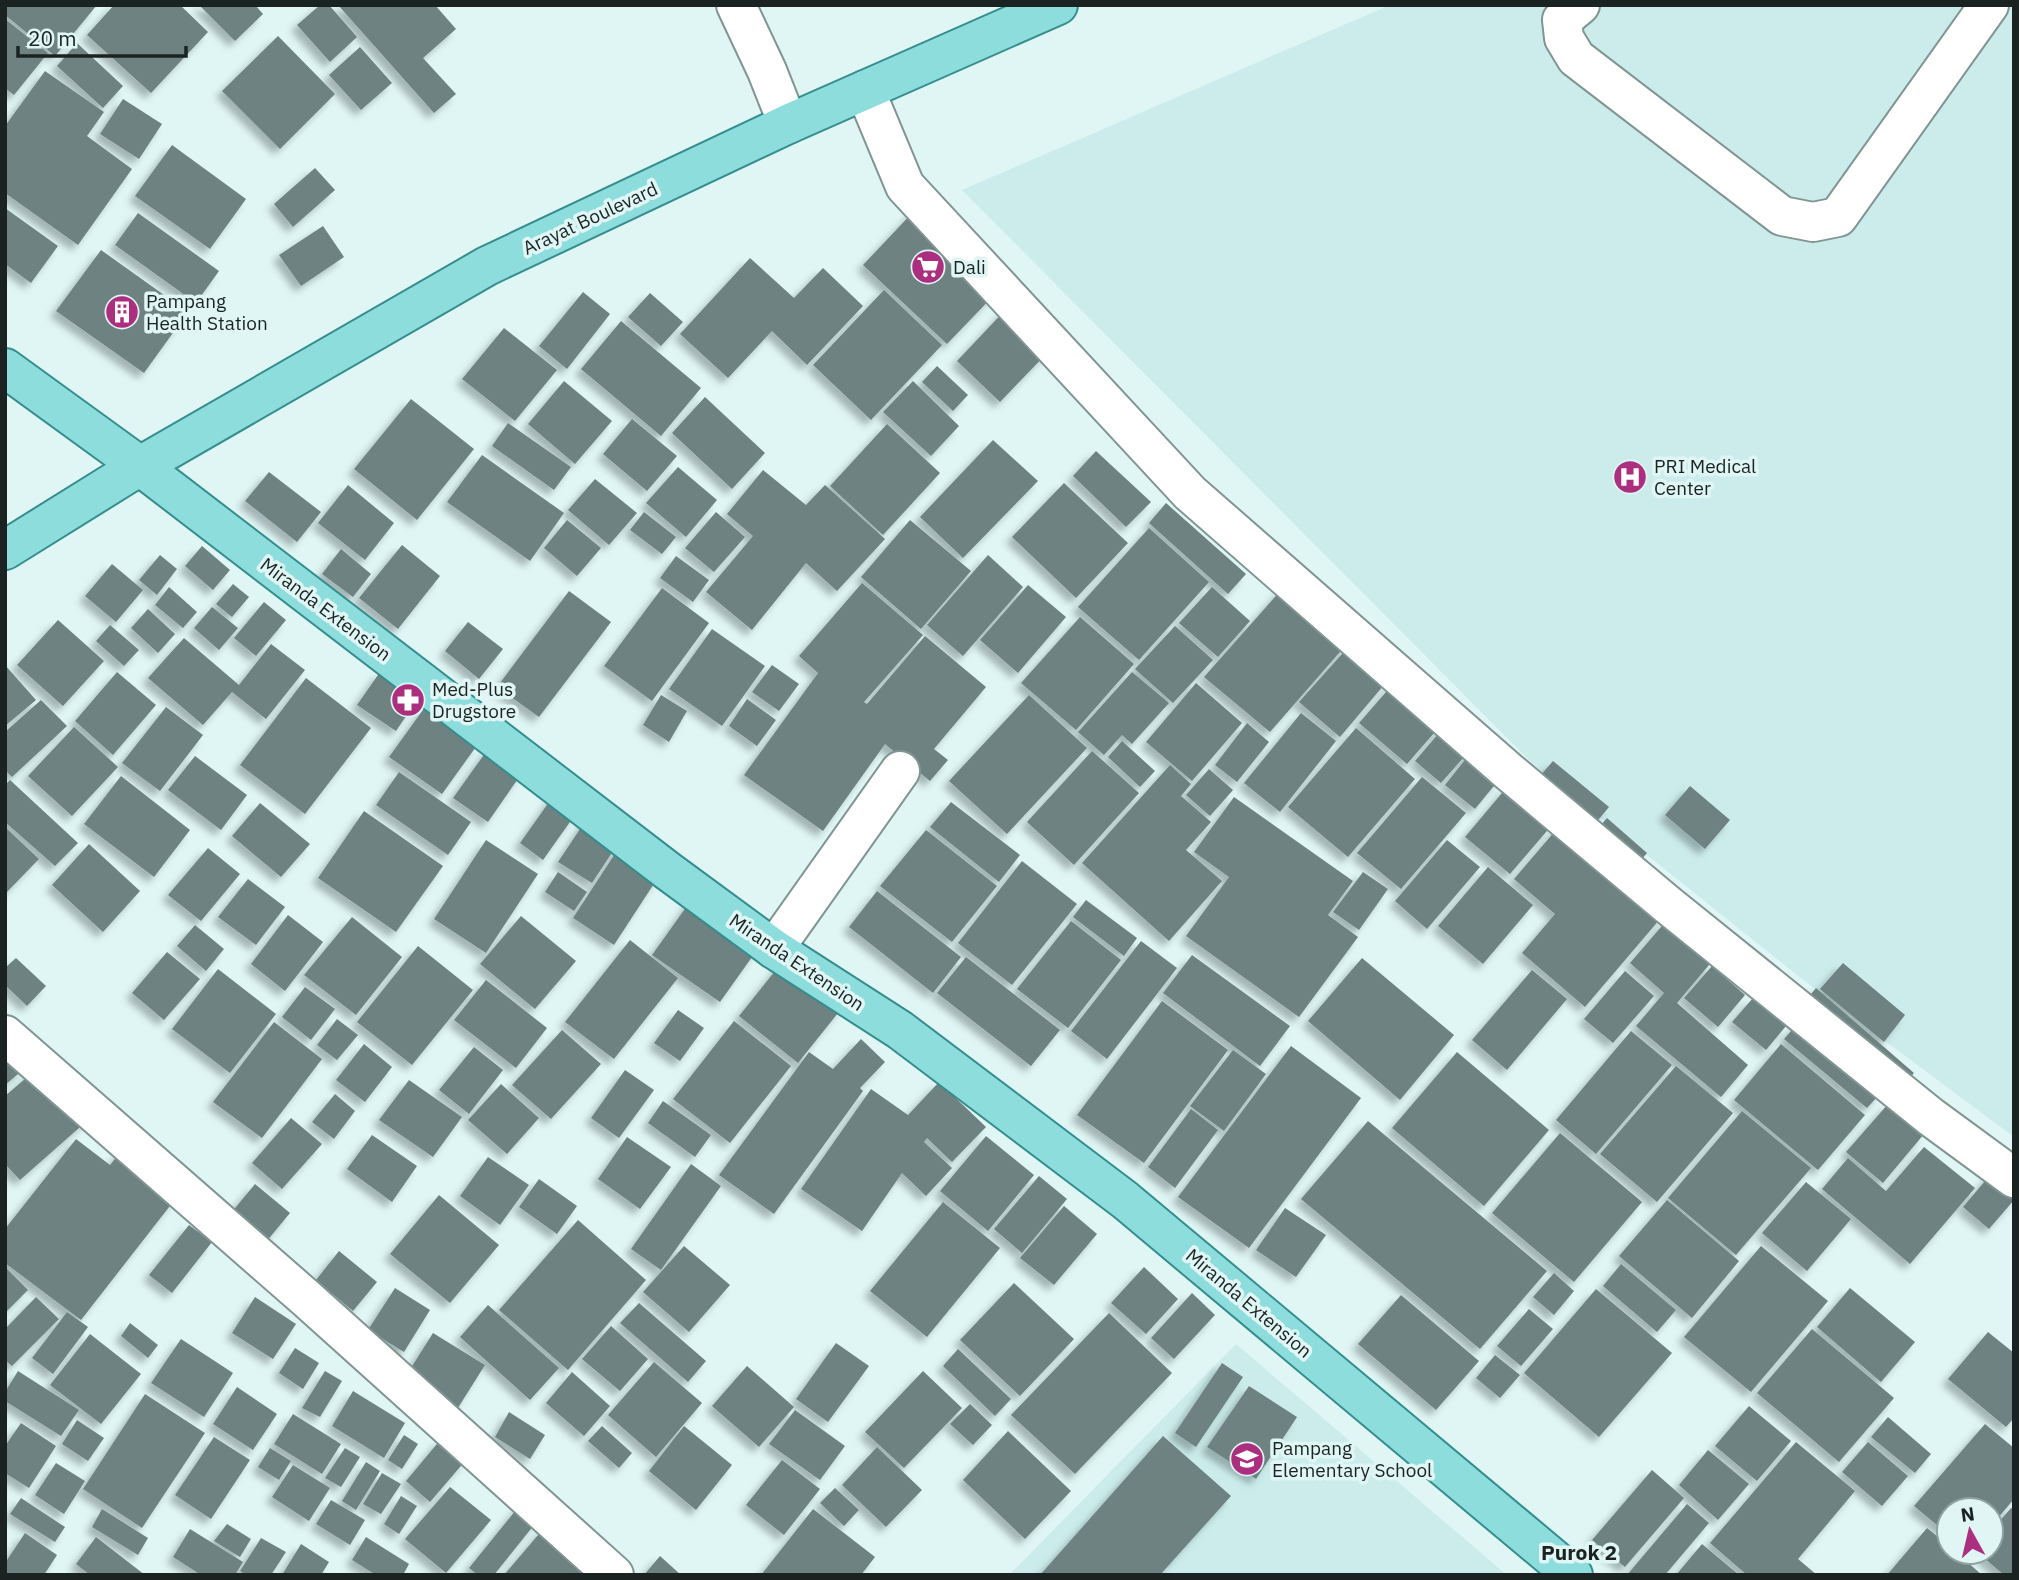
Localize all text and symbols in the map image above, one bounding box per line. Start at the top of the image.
scale bar [18,14,186,58]
text: 20 m [28,24,77,52]
street label: Arayat Boulevard [519,176,661,260]
supermarket icon: Dali [909,248,947,286]
place label: Dali [953,255,986,279]
place label: Pampang Health Station [146,289,268,335]
building icon: Pampang Health Station [103,293,141,331]
place label: PRI Medical Center [1654,454,1756,500]
hospital icon: PRI Medical Center [1611,458,1649,496]
street label: Miranda Extension [256,552,396,666]
place label: Med-Plus Drugstore [432,677,516,723]
pharmacy icon: Med-Plus Drugstore [389,681,427,719]
street label: Miranda Extension [725,908,869,1016]
street label: Miranda Extension [1181,1243,1317,1363]
place label: Pampang Elementary School [1272,1436,1432,1482]
school or university icon: Pampang Elementary School [1228,1440,1266,1478]
north arrow [1935,1496,2005,1566]
text: N [1959,1501,1976,1527]
district label: Purok 2 [1541,1538,1617,1566]

